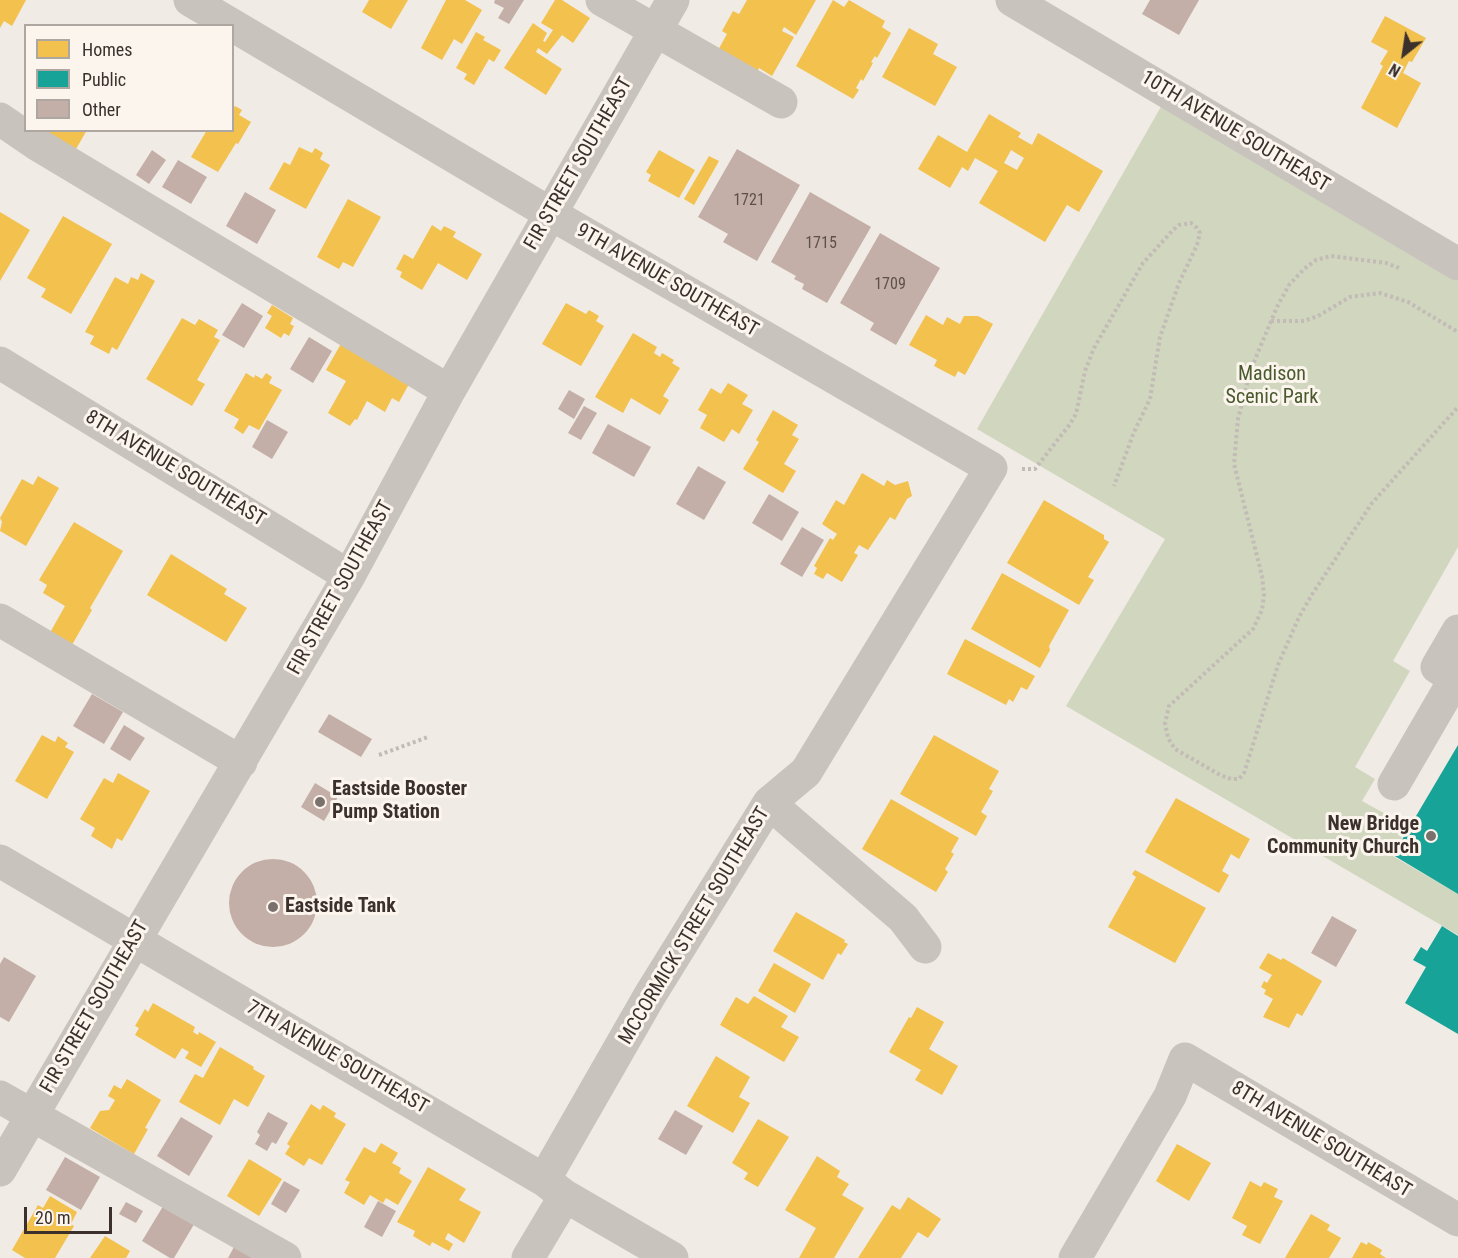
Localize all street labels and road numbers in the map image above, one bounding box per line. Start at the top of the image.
street label: 10TH AVENUE SOUTHEAST [1136,66,1334,198]
street label: FIR STREET SOUTHEAST [520,74,638,254]
street label: 9TH AVENUE SOUTHEAST [572,219,762,343]
street label: 8TH AVENUE SOUTHEAST [81,406,269,532]
street label: FIR STREET SOUTHEAST [283,497,399,679]
street label: MCCORMICK STREET SOUTHEAST [615,803,775,1049]
street label: FIR STREET SOUTHEAST [36,917,154,1097]
street label: 7TH AVENUE SOUTHEAST [242,996,432,1120]
street label: 8TH AVENUE SOUTHEAST [1227,1077,1415,1203]

